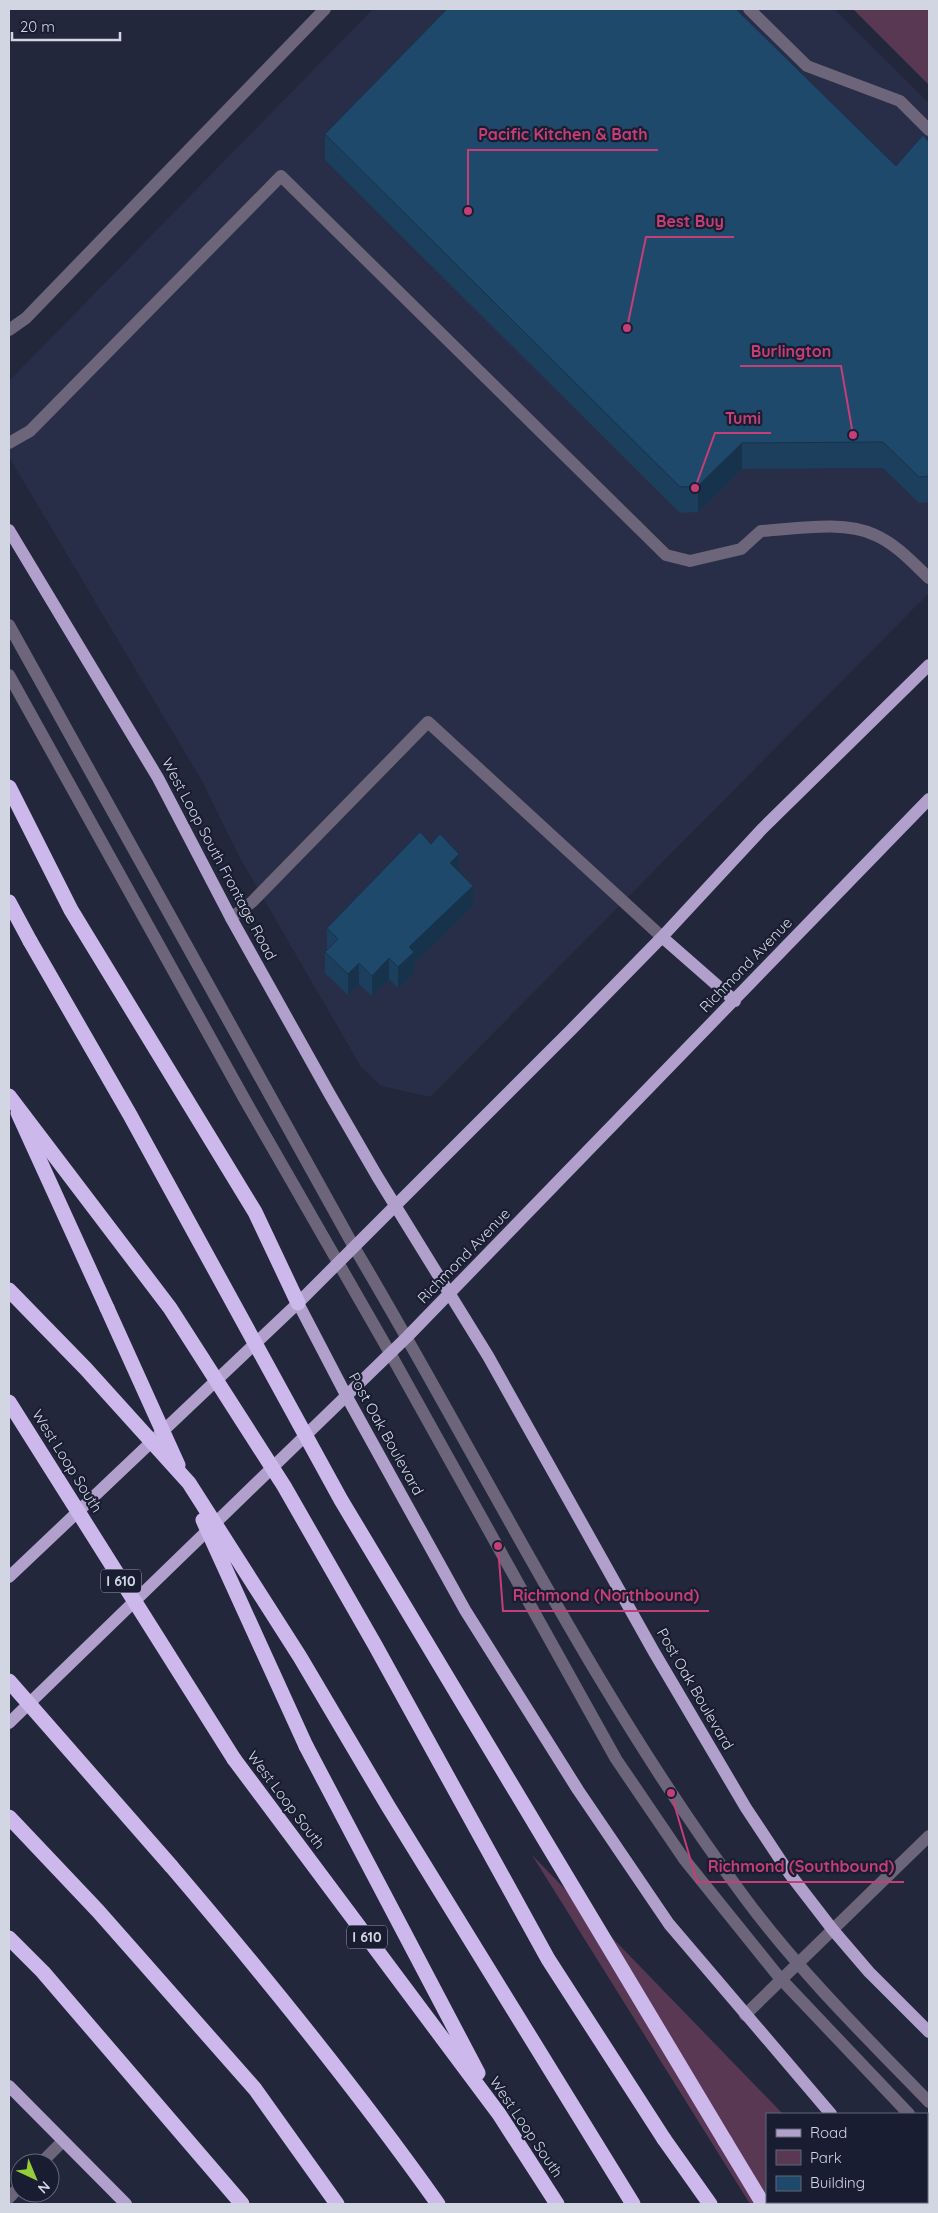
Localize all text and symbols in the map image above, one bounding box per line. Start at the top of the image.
scale bar [12,10,120,42]
text: 20 m [20,17,55,36]
callout: Pacific Kitchen & Bath [468,119,658,150]
text: Pacific Kitchen & Bath [478,124,648,144]
callout: Best Buy [646,206,734,237]
text: Best Buy [656,211,724,231]
callout: Burlington [740,335,841,366]
text: Burlington [751,341,831,361]
callout: Tumi [715,402,771,433]
text: Tumi [725,408,761,428]
street label: West Loop South Frontage Road [158,754,281,963]
street label: Richmond Avenue [695,913,796,1016]
street label: Richmond Avenue [413,1204,514,1307]
street label: Post Oak Boulevard [345,1369,428,1498]
street label: West Loop South [28,1406,107,1516]
road number: I 610 [101,1570,141,1592]
callout: Richmond (Northbound) [503,1580,709,1611]
text: Richmond (Northbound) [513,1585,699,1605]
street label: Post Oak Boulevard [653,1625,738,1753]
street label: West Loop South [243,1747,329,1852]
callout: Richmond (Southbound) [697,1851,904,1882]
text: Richmond (Southbound) [708,1856,895,1876]
road number: I 610 [347,1925,387,1948]
street label: West Loop South [486,2073,567,2181]
legend [766,2113,928,2203]
text: Road [810,2123,847,2142]
text: Park [810,2148,842,2167]
north arrow [10,2153,60,2203]
text: Building [810,2173,865,2192]
text: N [34,2177,54,2197]

